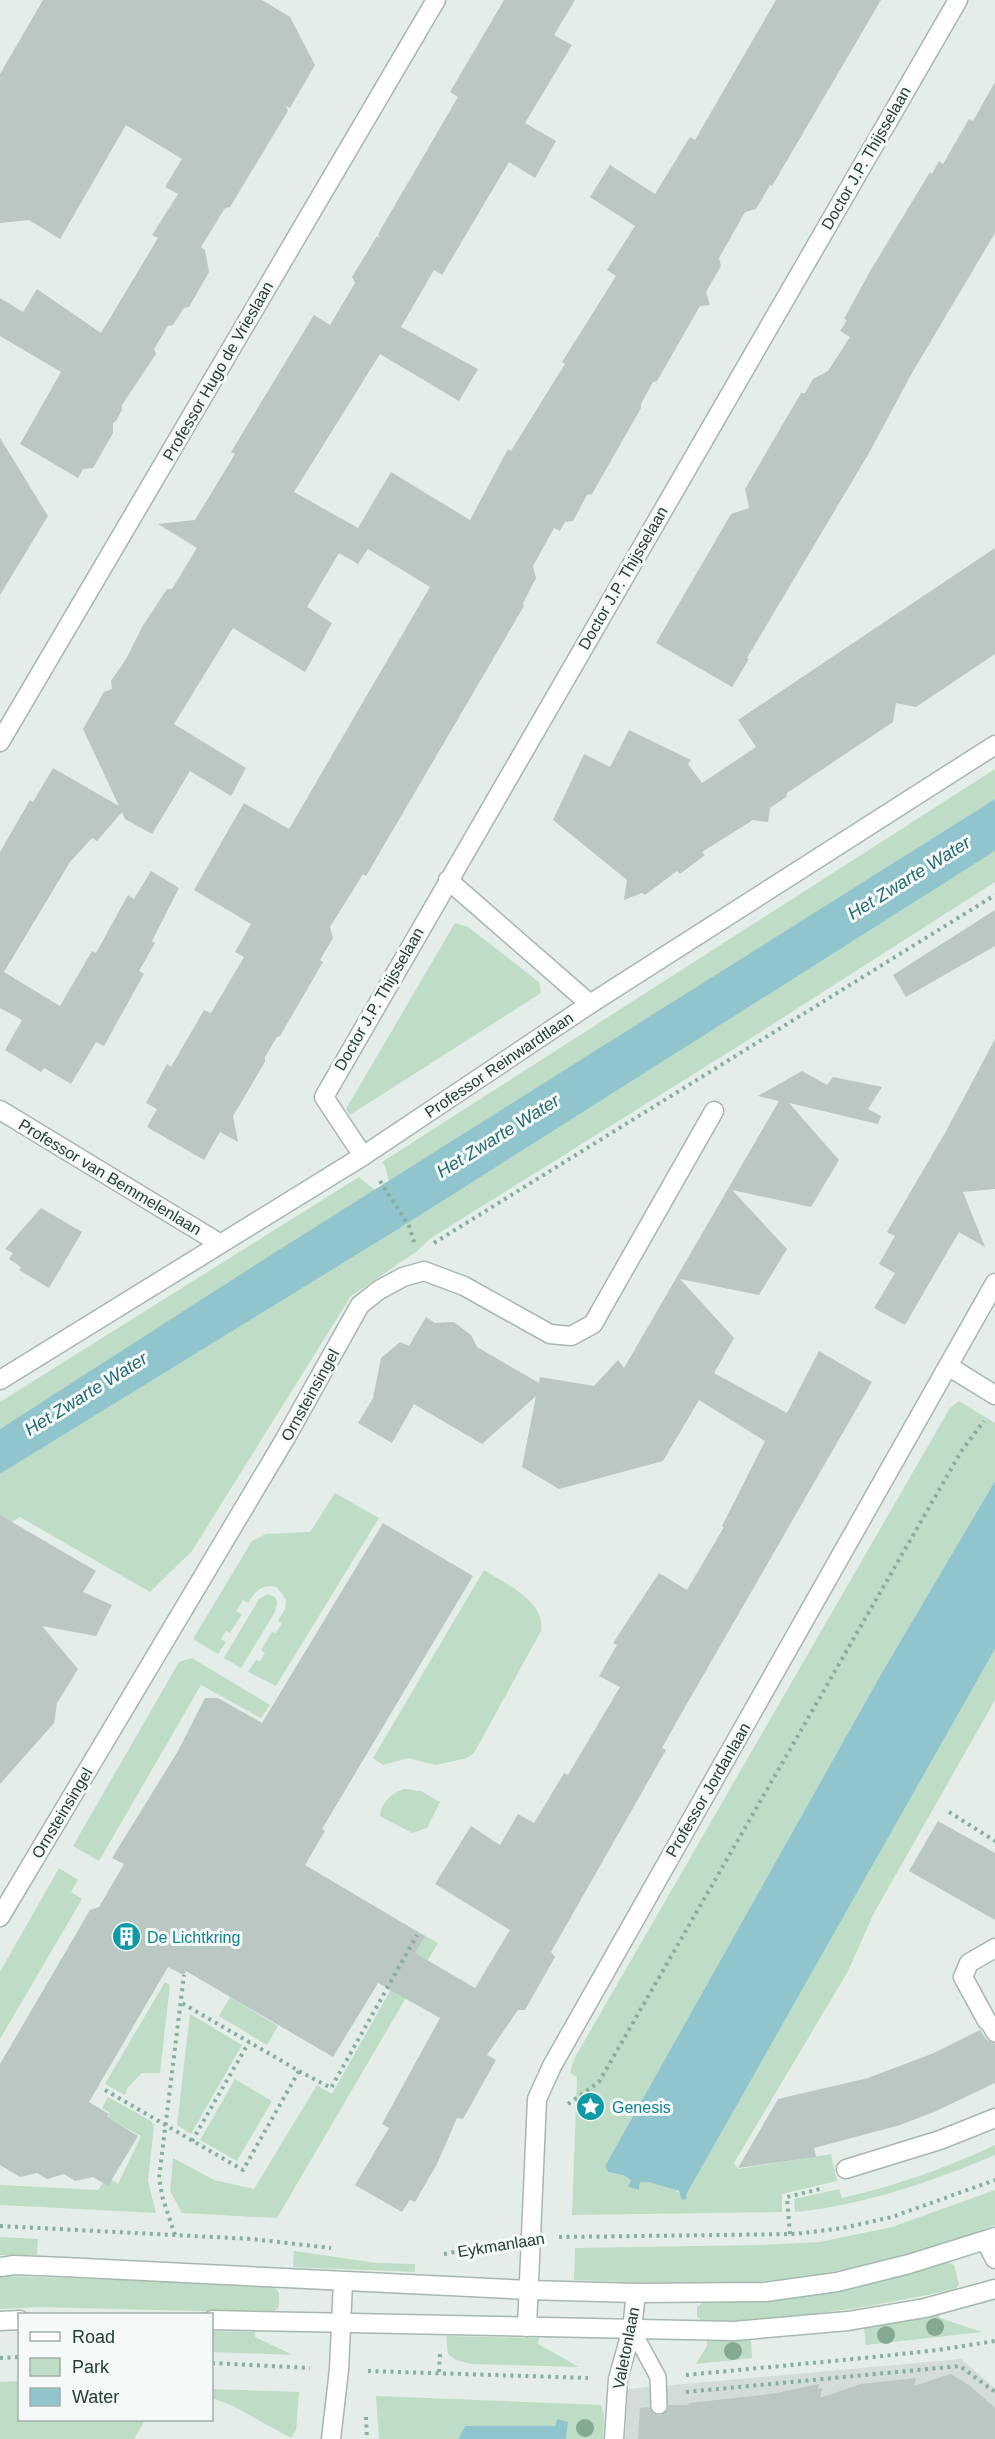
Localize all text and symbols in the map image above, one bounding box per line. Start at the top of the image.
street label: Doctor J.P. Thijsselaan [818,84,914,232]
street label: Professor Hugo de Vrieslaan [160,278,276,464]
street label: Doctor J.P. Thijsselaan [575,504,671,652]
water label: Het Zwarte Water [844,832,975,924]
street label: Doctor J.P. Thijsselaan [331,925,427,1073]
street label: Professor Reinwardtlaan [422,1009,576,1121]
water label: Het Zwarte Water [433,1090,564,1182]
street label: Professor van Bemmelenlaan [16,1116,204,1238]
street label: Ornsteinsingel [278,1346,342,1444]
water label: Het Zwarte Water [21,1348,152,1440]
street label: Professor Jordanlaan [663,1720,753,1860]
street label: Ornsteinsingel [28,1765,96,1861]
building icon: De Lichtkring [110,1921,142,1953]
place label: De Lichtkring [147,1929,240,1946]
place icon: Genesis [575,2091,607,2123]
place label: Genesis [612,2099,671,2116]
street label: Eykmanlaan [456,2230,546,2260]
street label: Valetonlaan [610,2305,642,2391]
legend [18,2313,213,2421]
text: Road [72,2327,115,2347]
text: Park [72,2357,110,2377]
text: Water [72,2387,119,2407]

